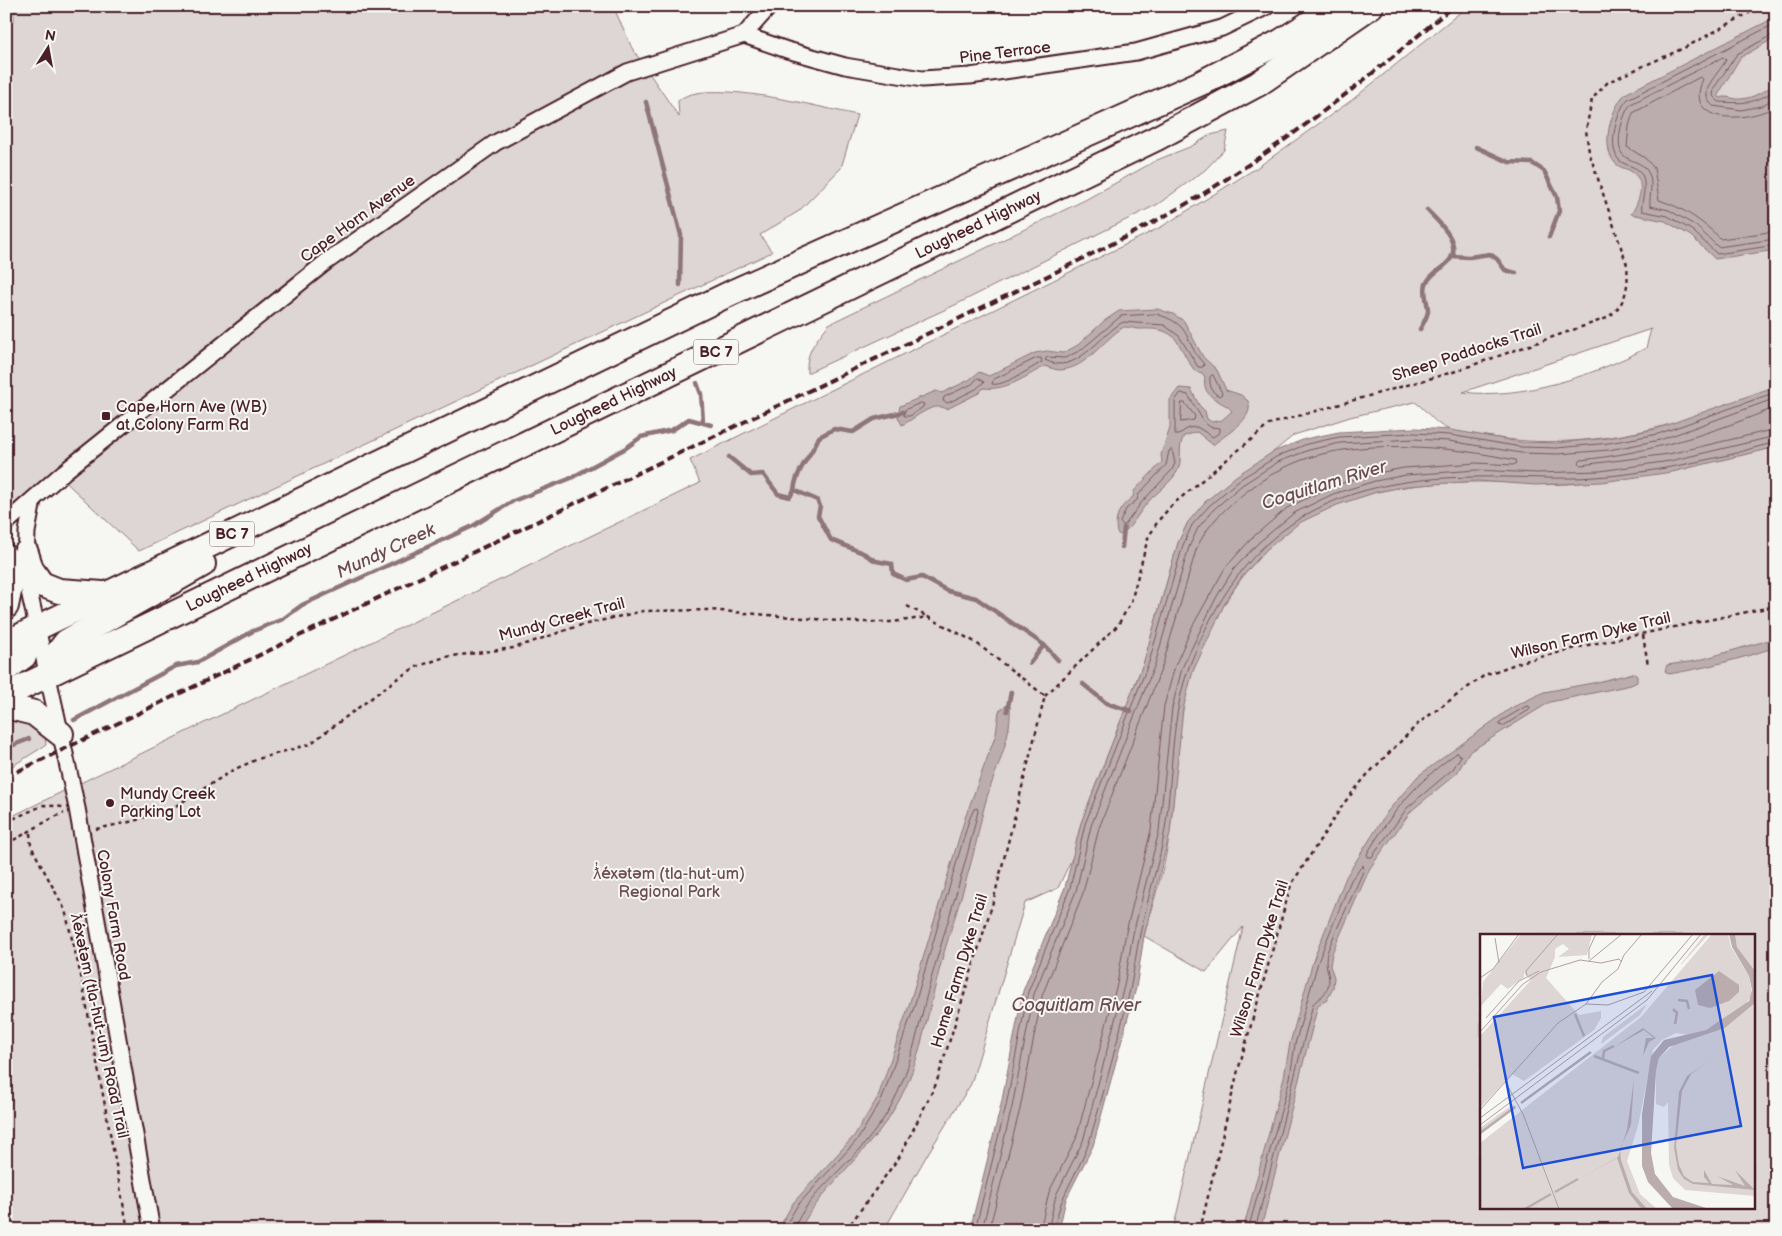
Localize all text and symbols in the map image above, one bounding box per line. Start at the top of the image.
north arrow [22,22,72,72]
text: N [44,26,57,45]
street label: Pine Terrace [958,38,1052,68]
street label: Cape Horn Avenue [297,171,419,267]
street label: Lougheed Highway [912,186,1045,263]
street label: Sheep Paddocks Trail [1390,320,1544,386]
road number: BC 7 [694,340,738,364]
street label: Lougheed Highway [548,362,680,439]
place label: Cape Horn Ave (WB) at Colony Farm Rd [116,398,267,435]
marker: Cape Horn Ave (WB) at Colony Farm Rd [100,410,112,422]
water label: Coquitlam River [1259,456,1390,514]
water label: Mundy Creek [333,518,440,583]
road number: BC 7 [210,522,254,546]
street label: Lougheed Highway [183,539,316,616]
street label: Mundy Creek Trail [497,594,627,646]
street label: Wilson Farm Dyke Trail [1509,608,1673,664]
place label: Mundy Creek Parking Lot [120,785,215,822]
marker: Mundy Creek Parking Lot [104,797,116,809]
street label: Colony Farm Road [92,848,134,982]
park label: ƛ̓éxətəm (tla-hut-um) Regional Park [593,862,745,902]
street label: Wilson Farm Dyke Trail [1227,878,1293,1040]
street label: Home Farm Dyke Trail [928,892,992,1050]
street label: ƛ̓éxətəm (tla-hut-um) Road Trail [66,911,135,1140]
inset map [1480,934,1754,1208]
water label: Coquitlam River [1011,995,1142,1016]

